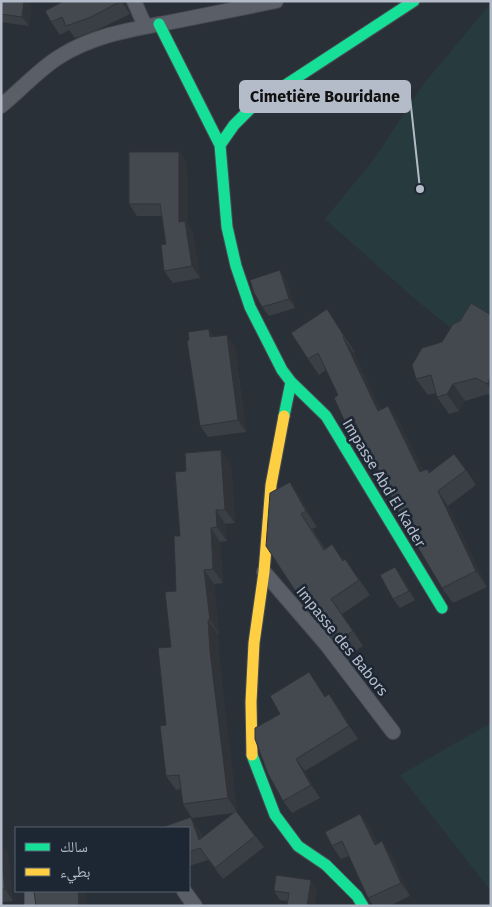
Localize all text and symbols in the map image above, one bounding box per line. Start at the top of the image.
callout: Cimetière Bouridane [240,81,410,112]
text: Cimetière Bouridane [250,87,400,106]
street label: Impasse Abd El Kader [339,416,430,551]
street label: Impasse des Babors [292,583,392,699]
legend [15,827,190,892]
text: سالك [60,838,88,856]
text: بطيء [60,863,90,884]

